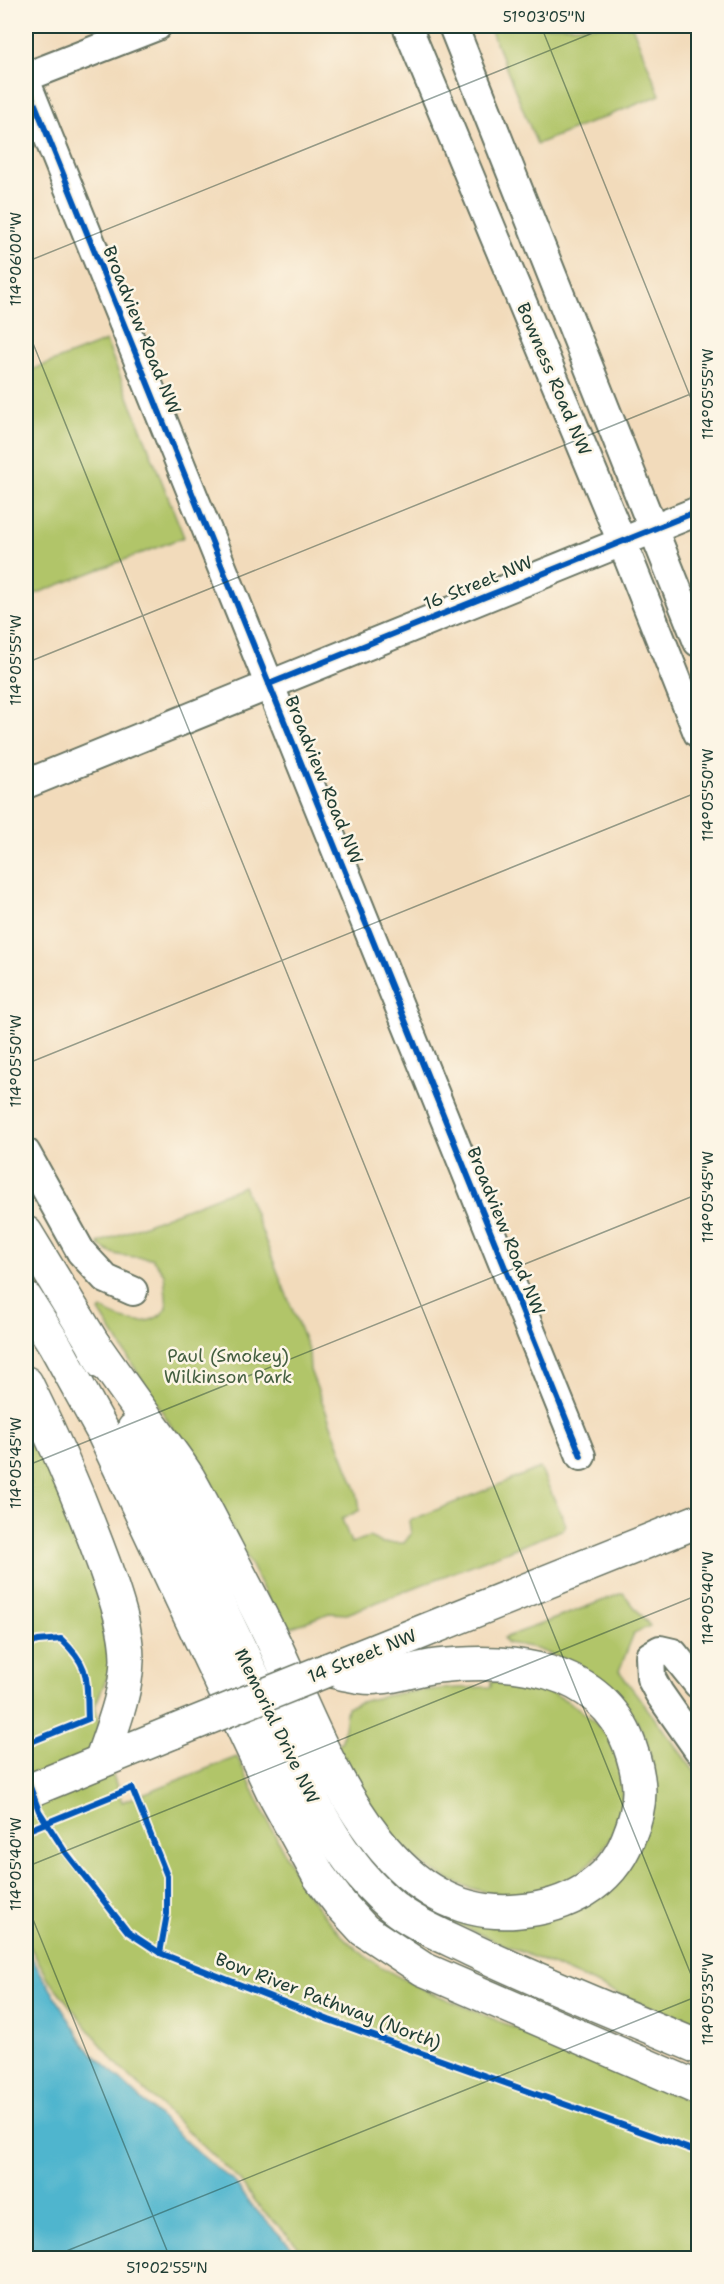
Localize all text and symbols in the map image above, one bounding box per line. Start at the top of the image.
text: 51°03'05"N [503,7,585,27]
text: 114°06'00"W [6,212,26,306]
street label: Broadview Road NW [97,242,187,418]
street label: Bowness Road NW [511,299,597,459]
text: 114°05'55"W [698,348,718,440]
street label: 16 Street NW [420,550,536,616]
text: 114°05'55"W [6,614,26,706]
street label: Broadview Road NW [279,692,369,868]
text: 114°05'50"W [698,748,718,842]
text: 114°05'50"W [6,1014,26,1108]
street label: Broadview Road NW [461,1143,551,1319]
text: 114°05'45"W [698,1151,718,1243]
park label: Paul (Smokey) Wilkinson Park [164,1344,292,1389]
text: 114°05'45"W [6,1417,26,1509]
text: 114°05'40"W [698,1551,718,1645]
street label: 14 Street NW [304,1623,420,1689]
street label: Memorial Drive NW [229,1644,325,1808]
text: 114°05'40"W [6,1817,26,1911]
street label: Bow River Pathway (North) [212,1947,444,2055]
text: 114°05'35"W [698,1953,718,2045]
text: 51°02'55"N [126,2258,208,2278]

